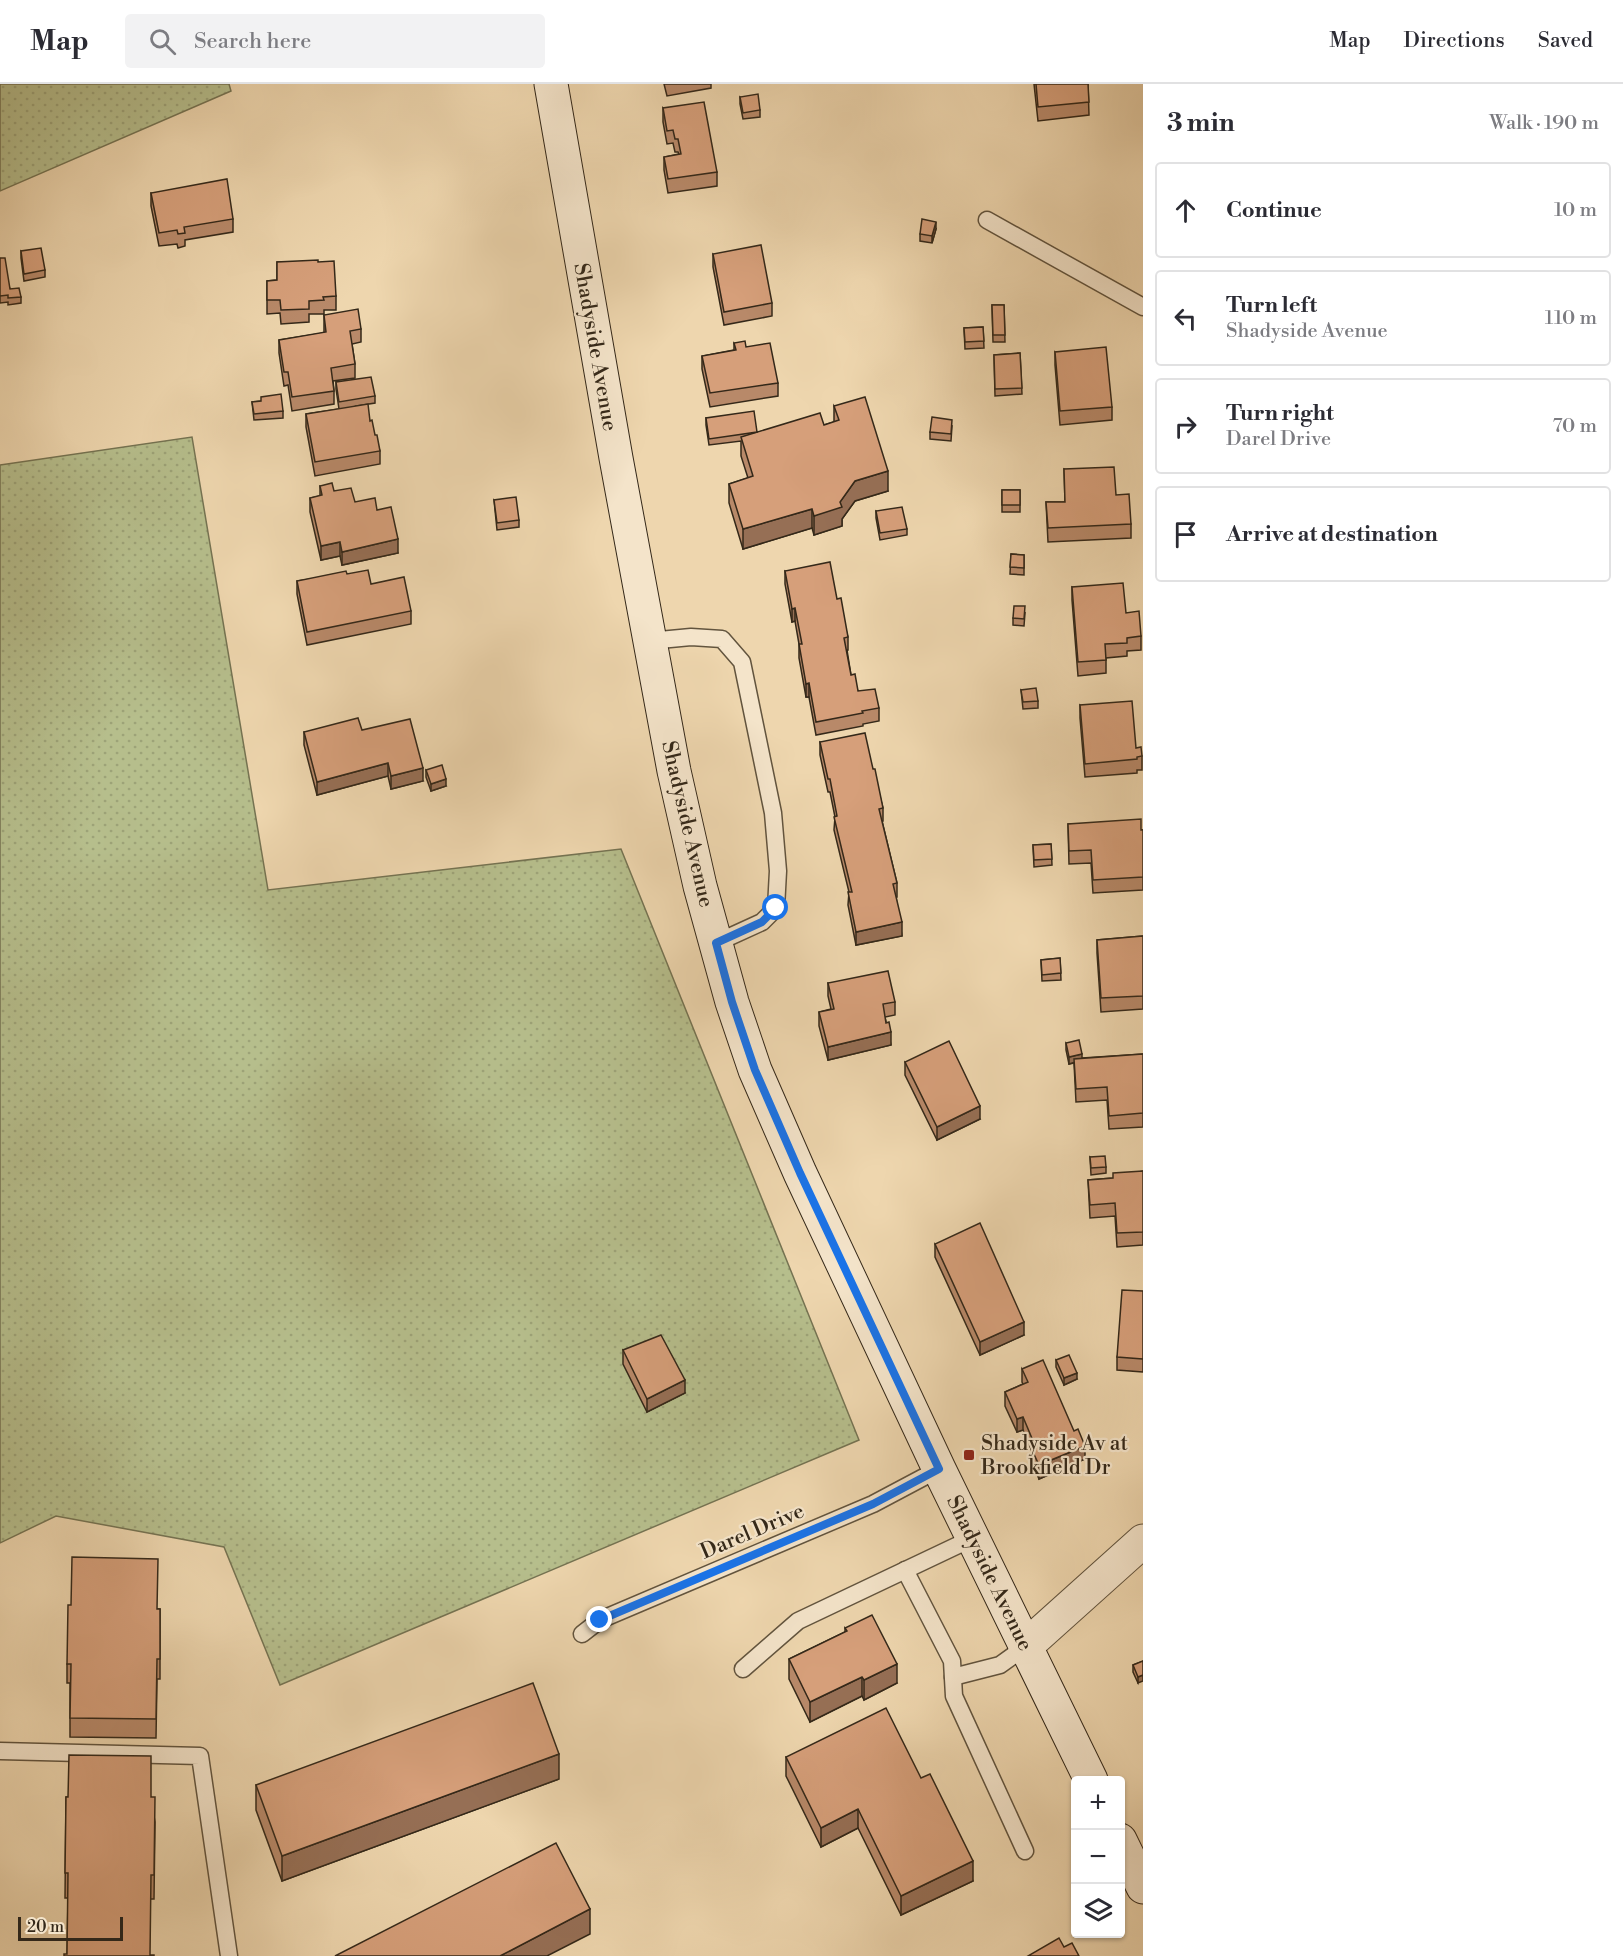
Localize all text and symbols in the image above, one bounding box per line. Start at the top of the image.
search box [125,14,545,68]
text: Map [30,24,89,59]
icon: search [146,25,179,58]
text: Search here [194,28,311,55]
text: Map [1329,28,1371,54]
text: Directions [1404,28,1505,54]
text: Saved [1538,28,1593,54]
text: 3 min [1167,107,1235,139]
text: Walk · 190 m [1489,111,1599,136]
icon: ahead [1169,194,1202,227]
text: Continue [1226,197,1322,224]
text: 10 m [1554,198,1597,223]
street label: Shadyside Avenue [567,261,623,433]
text: Turn left [1226,292,1317,319]
icon: left [1169,302,1202,335]
text: 110 m [1545,306,1597,331]
text: Shadyside Avenue [1226,319,1388,344]
text: Turn right [1226,400,1334,427]
icon: right [1169,410,1202,443]
text: 70 m [1553,414,1597,439]
text: Darel Drive [1226,427,1331,452]
icon: arrive [1169,518,1202,551]
text: Arrive at destination [1226,521,1438,548]
street label: Shadyside Avenue [655,739,719,910]
route start [762,894,788,920]
place label: Shadyside Av at Brookfield Dr [980,1431,1128,1481]
marker: Shadyside Av at Brookfield Dr [962,1448,976,1462]
street label: Shadyside Avenue [940,1491,1038,1655]
street label: Darel Drive [696,1498,808,1565]
route end [586,1606,612,1632]
map controls [1071,1776,1125,1938]
button: + [1071,1776,1125,1830]
button: − [1071,1830,1125,1884]
button: layers [1071,1884,1125,1938]
scale bar [18,1914,123,1942]
text: 20 m [27,1917,64,1937]

